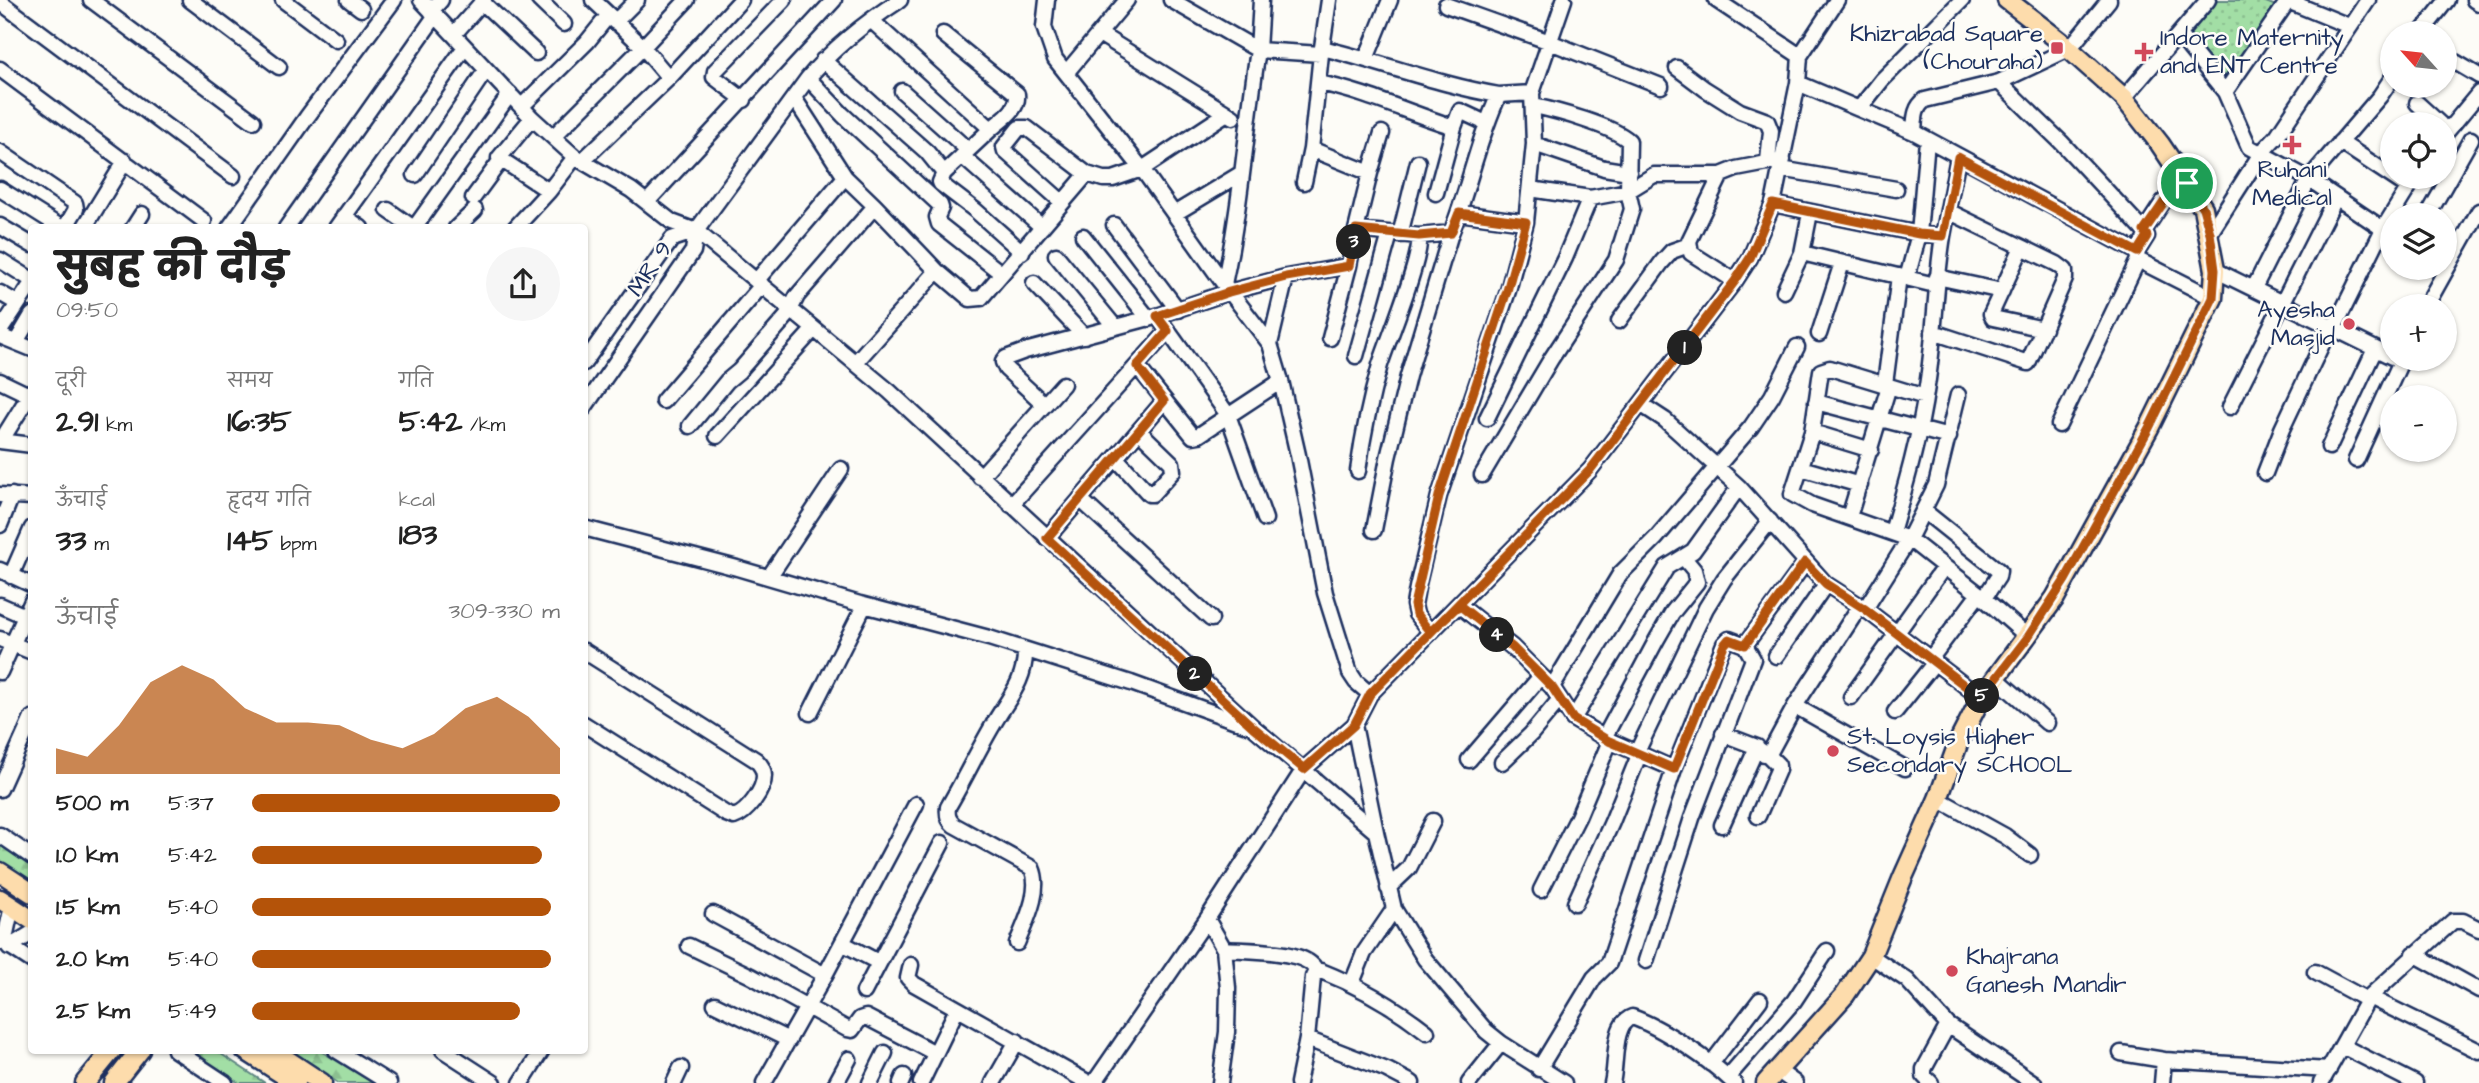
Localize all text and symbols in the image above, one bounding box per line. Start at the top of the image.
place label: Khizrabad Square (Chouraha) [1850,17,2043,79]
place label: Indore Maternity and ENT Centre [2160,21,2344,83]
north arrow [2380,21,2457,98]
map controls [2380,21,2457,462]
marker: Khizrabad Square (Chouraha) [2049,40,2065,56]
marker: Indore Maternity and ENT Centre [2134,42,2154,62]
button: locate [2380,112,2457,189]
marker: Ruhani Medical [2284,137,2300,153]
pin [2157,153,2217,213]
place label: Ruhani Medical [2252,153,2332,215]
icon: arrive [2168,164,2206,202]
button: layers [2380,203,2457,280]
pin: 3 [1336,224,1372,260]
text: 3 [1349,228,1358,255]
street label: MR 9 [619,235,681,303]
text: सुबह की दौड़ [56,242,287,294]
button: share [486,247,560,321]
place label: Ayesha Masjid [2257,293,2335,355]
text: 09:50 [56,294,118,326]
button: + [2380,294,2457,371]
marker: Ayesha Masjid [2341,316,2357,332]
pin: 1 [1668,330,1702,366]
text: 1 [1683,334,1686,361]
text: दूरी [56,368,86,395]
text: समय [227,368,273,395]
text: गति [399,368,433,395]
button: − [2380,385,2457,462]
text: 2.91 [56,401,98,443]
text: 16:35 [227,401,292,443]
text: 5:42 [399,401,463,443]
text: km [98,412,132,439]
text: /km [463,412,505,439]
text: ऊँचाई [56,487,107,514]
text: हृदय गति [227,487,311,514]
text: kcal [399,487,435,514]
text: 183 [399,514,437,556]
text: 33 [56,520,87,562]
text: 145 [227,520,273,562]
text: m [87,531,109,558]
text: bpm [273,531,316,558]
text: 309–330 m [449,595,560,627]
text: ऊँचाई [56,601,118,633]
pin: 4 [1480,618,1514,652]
text: 4 [1490,621,1503,648]
pin: 2 [1178,656,1212,692]
text: 2 [1189,660,1200,687]
pin: 5 [1965,678,2000,714]
text: 5 [1975,682,1988,709]
place label: St. Loysis Higher Secondary SCHOOL [1847,720,2073,783]
marker: St. Loysis Higher Secondary SCHOOL [1825,743,1841,759]
text: 500 m [56,787,128,819]
text: 5:37 [168,787,214,819]
text: 1.0 km [56,839,118,871]
text: 5:42 [168,839,217,871]
text: 1.5 km [56,891,120,923]
text: 5:40 [168,891,218,923]
place label: Khajrana Ganesh Mandir [1966,940,2127,1002]
text: 2.0 km [56,943,128,975]
text: 5:40 [168,943,218,975]
marker: Khajrana Ganesh Mandir [1944,963,1960,979]
text: 2.5 km [56,995,130,1027]
text: 5:49 [168,995,217,1027]

